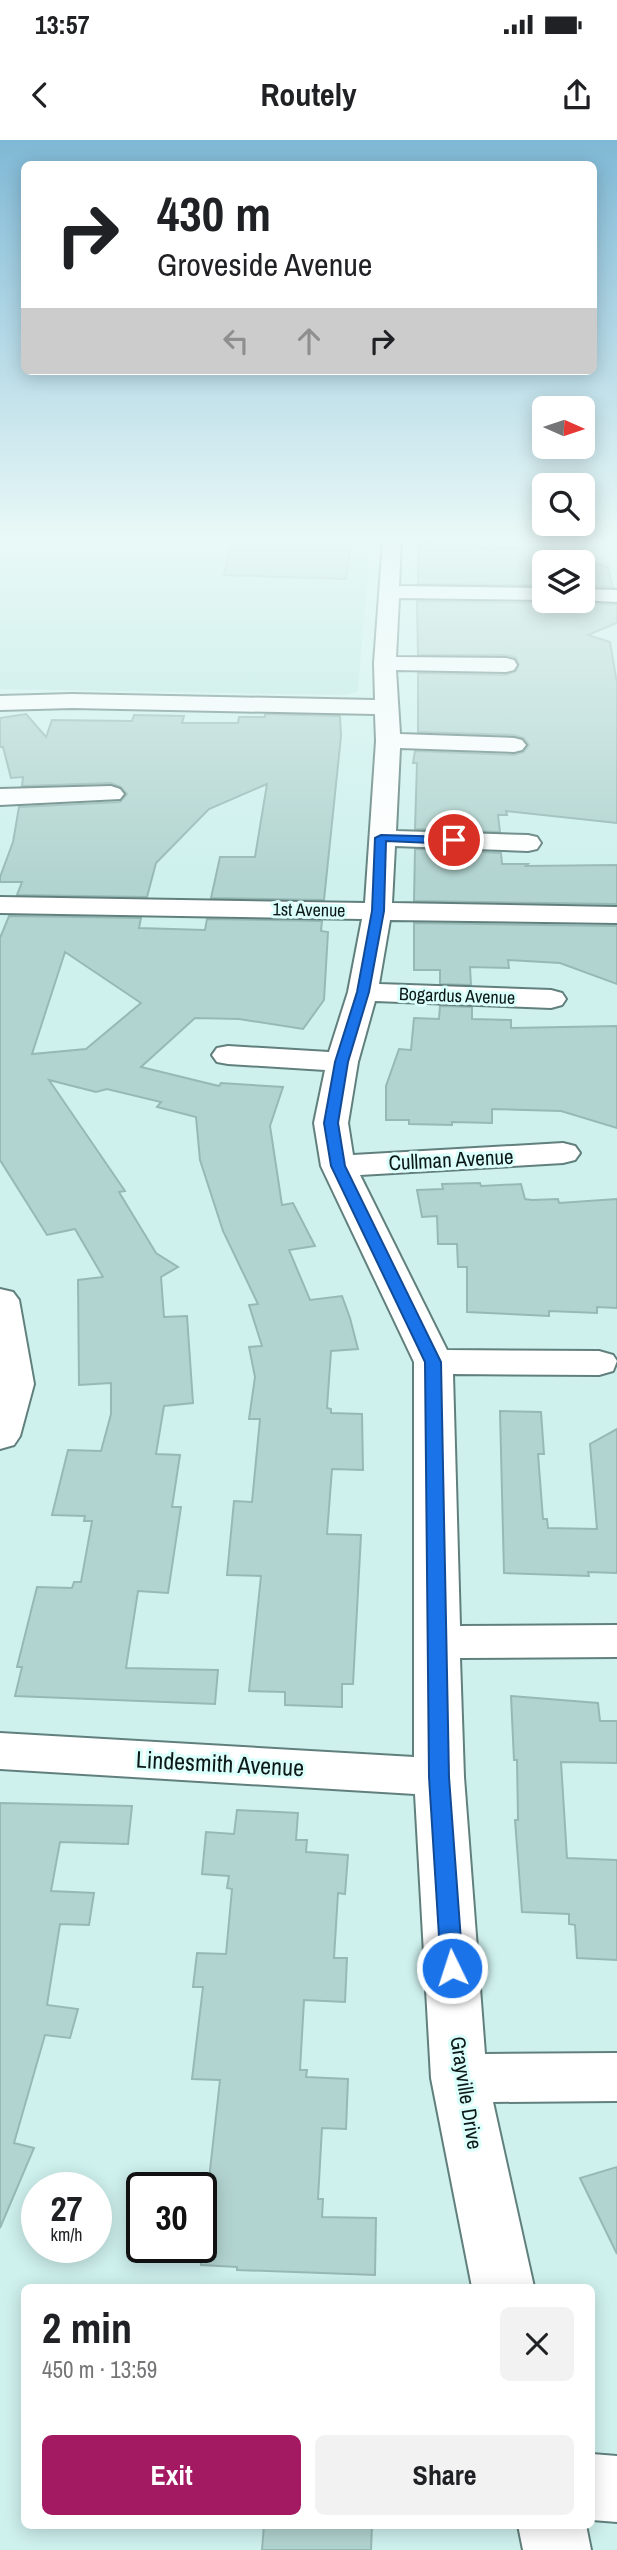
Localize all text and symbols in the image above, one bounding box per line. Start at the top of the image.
text: 13:57 [35,7,90,42]
text: Routely [260,73,357,116]
icon: back [21,76,59,114]
icon: share [558,76,596,114]
text: 430 m [157,180,271,246]
icon: right [42,189,133,280]
text: Groveside Avenue [157,243,372,286]
icon: left [217,322,255,360]
icon: ahead [290,322,328,360]
icon: right [363,322,401,360]
north arrow [532,396,595,458]
map controls [532,396,595,613]
button: search [532,473,595,536]
button: layers [532,550,595,613]
pin [424,810,484,870]
icon: arrive [435,821,473,859]
street label: 1st Avenue [272,896,346,923]
street label: Bogardus Avenue [398,981,516,1010]
street label: Cullman Avenue [388,1142,514,1177]
street label: Lindesmith Avenue [135,1743,305,1783]
position arrow [415,1931,489,2005]
street label: Grayville Drive [443,2034,490,2151]
speed limit sign: 30 [126,2172,217,2263]
text: 27 [51,2185,82,2232]
text: km/h [51,2222,83,2247]
text: 2 min [42,2300,132,2356]
button: close [500,2307,574,2381]
text: 450 m · 13:59 [42,2354,157,2385]
button: Exit [42,2435,301,2515]
button: Share [315,2435,574,2515]

